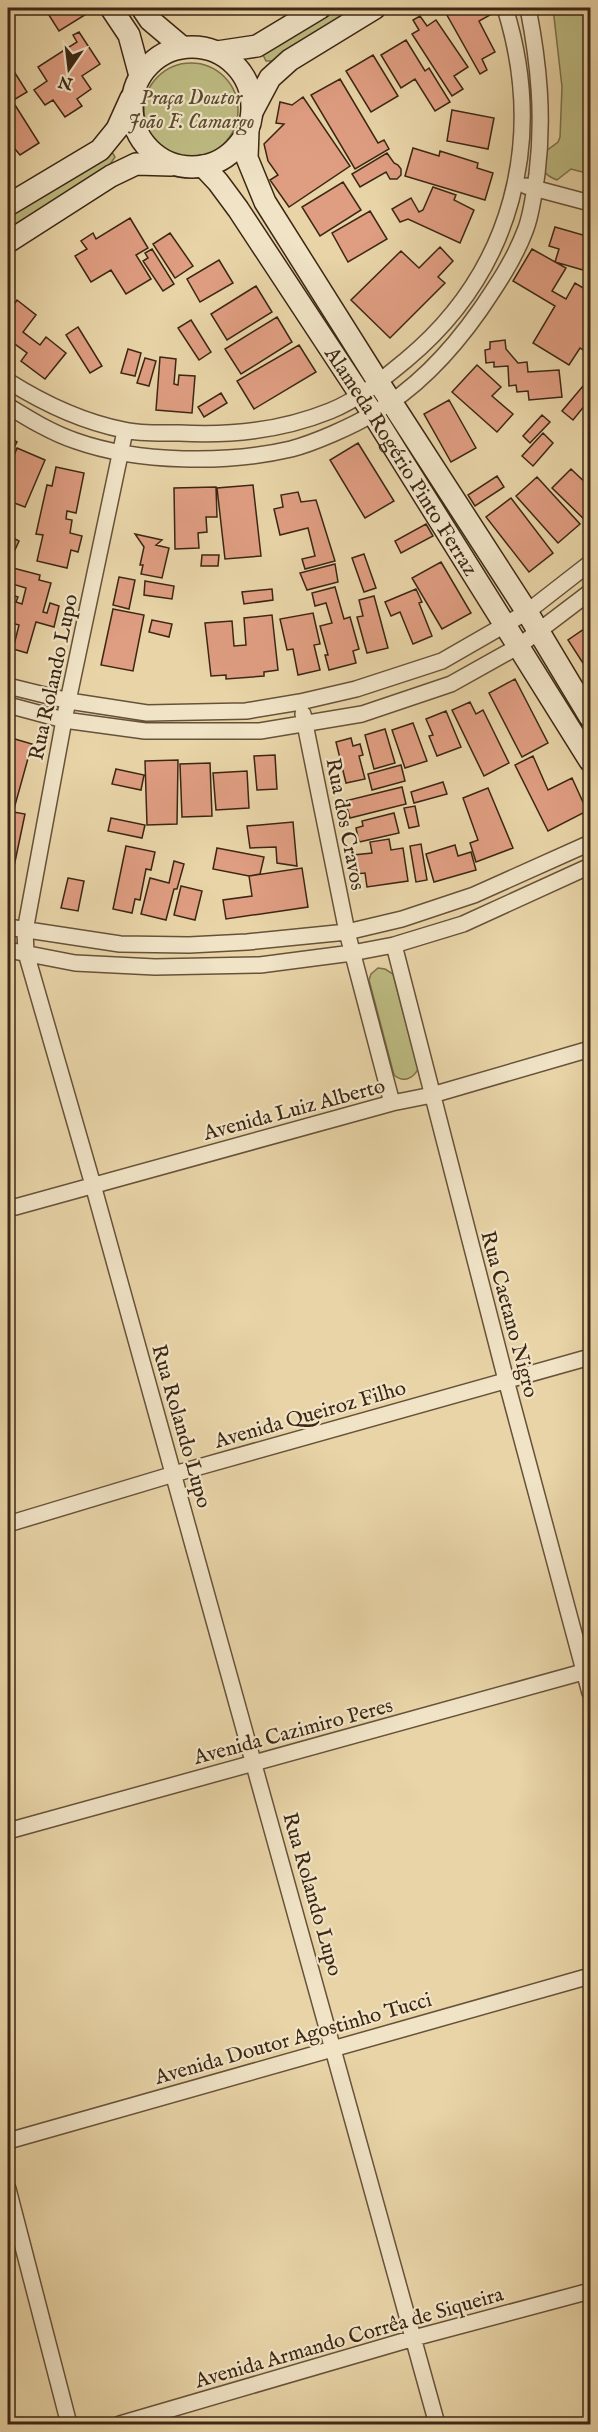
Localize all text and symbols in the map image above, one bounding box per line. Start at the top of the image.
north arrow [39,39,99,99]
text: N [57,70,76,93]
park label: Praça Doutor João F. Camargo [128,85,254,136]
street label: Alameda Rogério Pinto Ferraz [317,341,483,582]
street label: Rua Rolando Lupo [24,592,85,763]
street label: Rua dos Cravos [318,756,371,893]
street label: Avenida Luiz Alberto [200,1073,388,1148]
street label: Rua Caetano Nigro [473,1228,544,1401]
street label: Rua Rolando Lupo [144,1341,217,1511]
street label: Avenida Queiroz Filho [211,1375,409,1456]
street label: Avenida Cazimiro Peres [190,1693,396,1772]
street label: Rua Rolando Lupo [275,1809,348,1979]
street label: Avenida Doutor Agostinho Tucci [151,1987,435,2092]
street label: Avenida Armando Corrêa de Siqueira [191,2281,508,2396]

